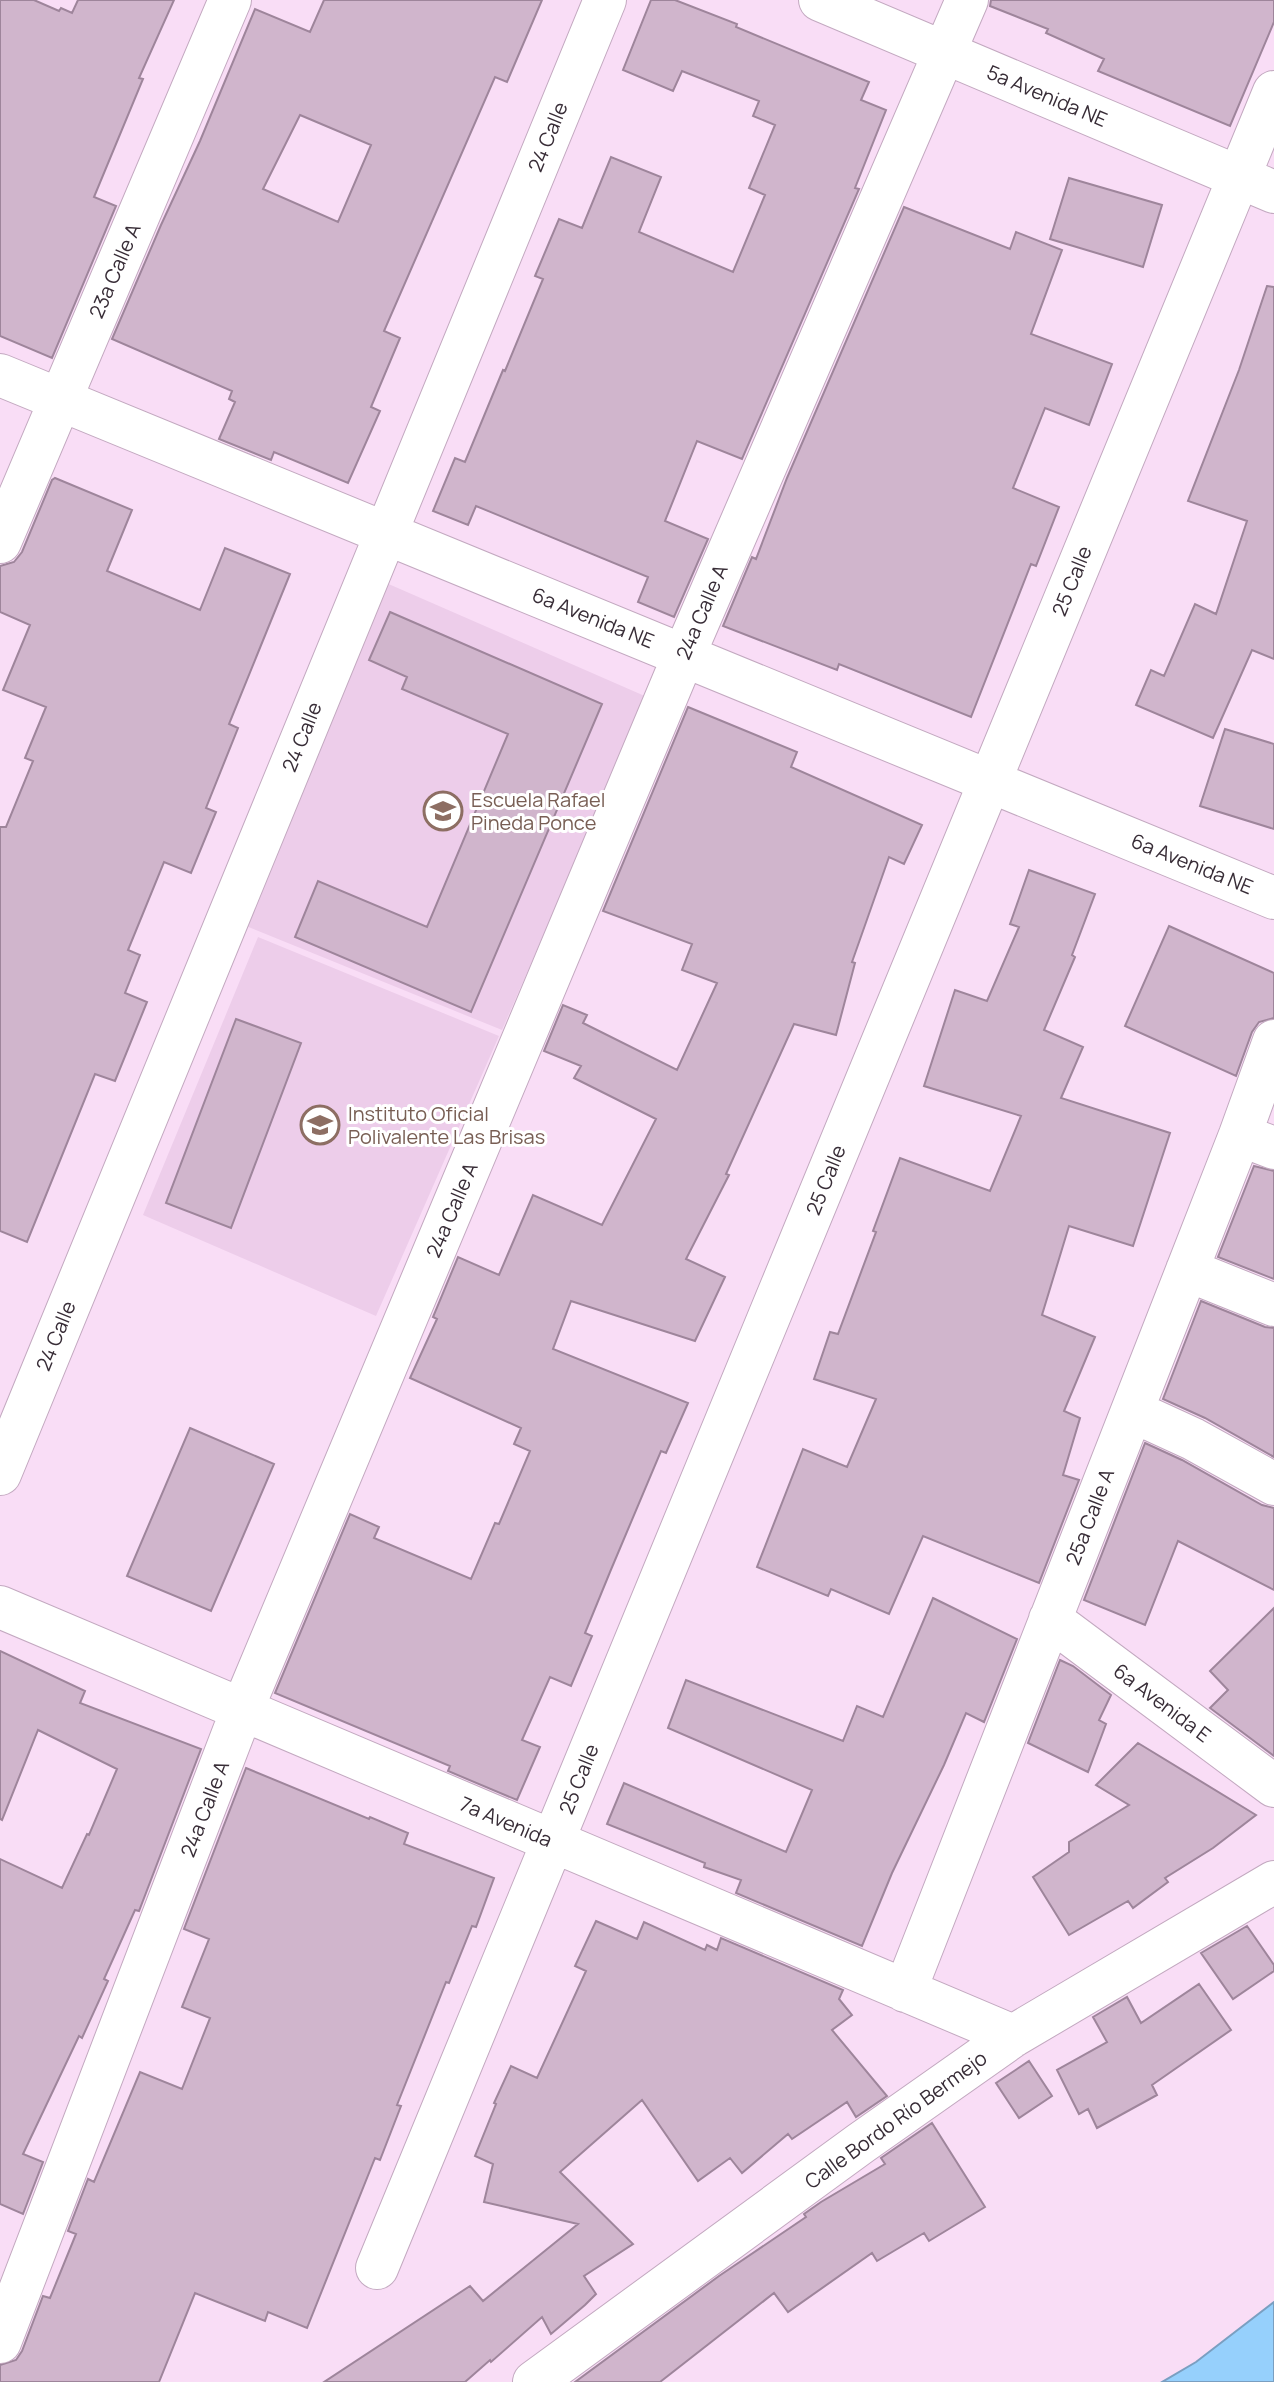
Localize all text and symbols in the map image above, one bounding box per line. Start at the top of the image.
street label: 5a Avenida NE [983,58,1112,133]
street label: 24 Calle [521,98,574,176]
street label: 23a Calle A [82,219,147,322]
street label: 25 Calle [1045,542,1098,620]
street label: 24a Calle A [669,560,734,664]
street label: 6a Avenida NE [528,581,658,654]
street label: 24 Calle [275,698,328,776]
place label: Escuela Rafael Pineda Ponce [471,786,605,836]
school or university icon: Escuela Rafael Pineda Ponce [422,790,464,832]
street label: 6a Avenida NE [1127,827,1257,900]
place label: Instituto Oficial Polivalente Las Brisas [348,1100,545,1150]
school or university icon: Instituto Oficial Polivalente Las Brisas [299,1104,341,1146]
street label: 25 Calle [799,1141,852,1219]
street label: 24a Calle A [419,1158,484,1262]
street label: 24 Calle [29,1297,82,1375]
street label: 25a Calle A [1059,1464,1120,1569]
street label: 6a Avenida E [1108,1657,1217,1748]
street label: 25 Calle [552,1740,605,1818]
street label: 24a Calle A [174,1757,235,1861]
street label: 7a Avenida [456,1790,556,1853]
street label: Calle Bordo Río Bermejo [799,2044,992,2195]

